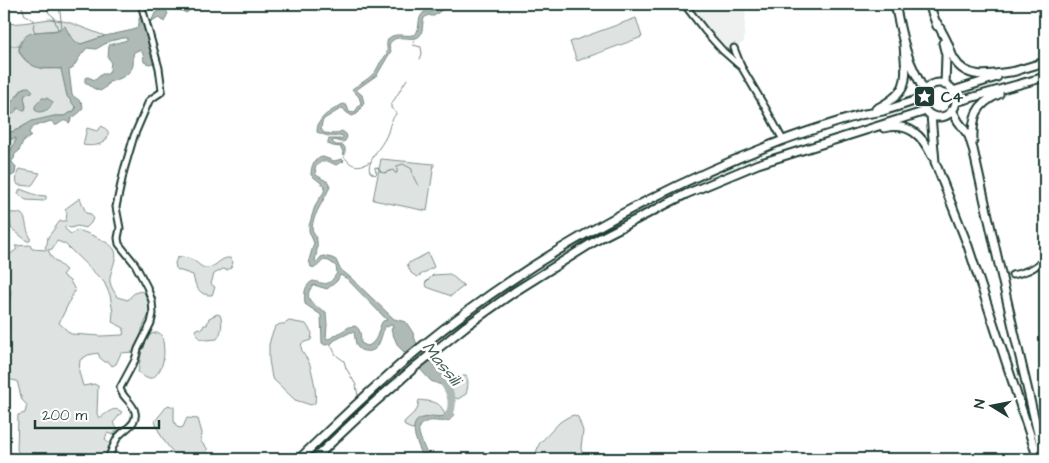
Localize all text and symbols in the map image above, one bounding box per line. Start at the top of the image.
place icon: C4 [913,84,937,108]
place label: C4 [941,86,963,108]
water label: Massili [416,336,469,393]
north arrow [966,380,1016,430]
scale bar [35,398,159,430]
text: N [970,398,991,410]
text: 200 m [42,405,88,426]

